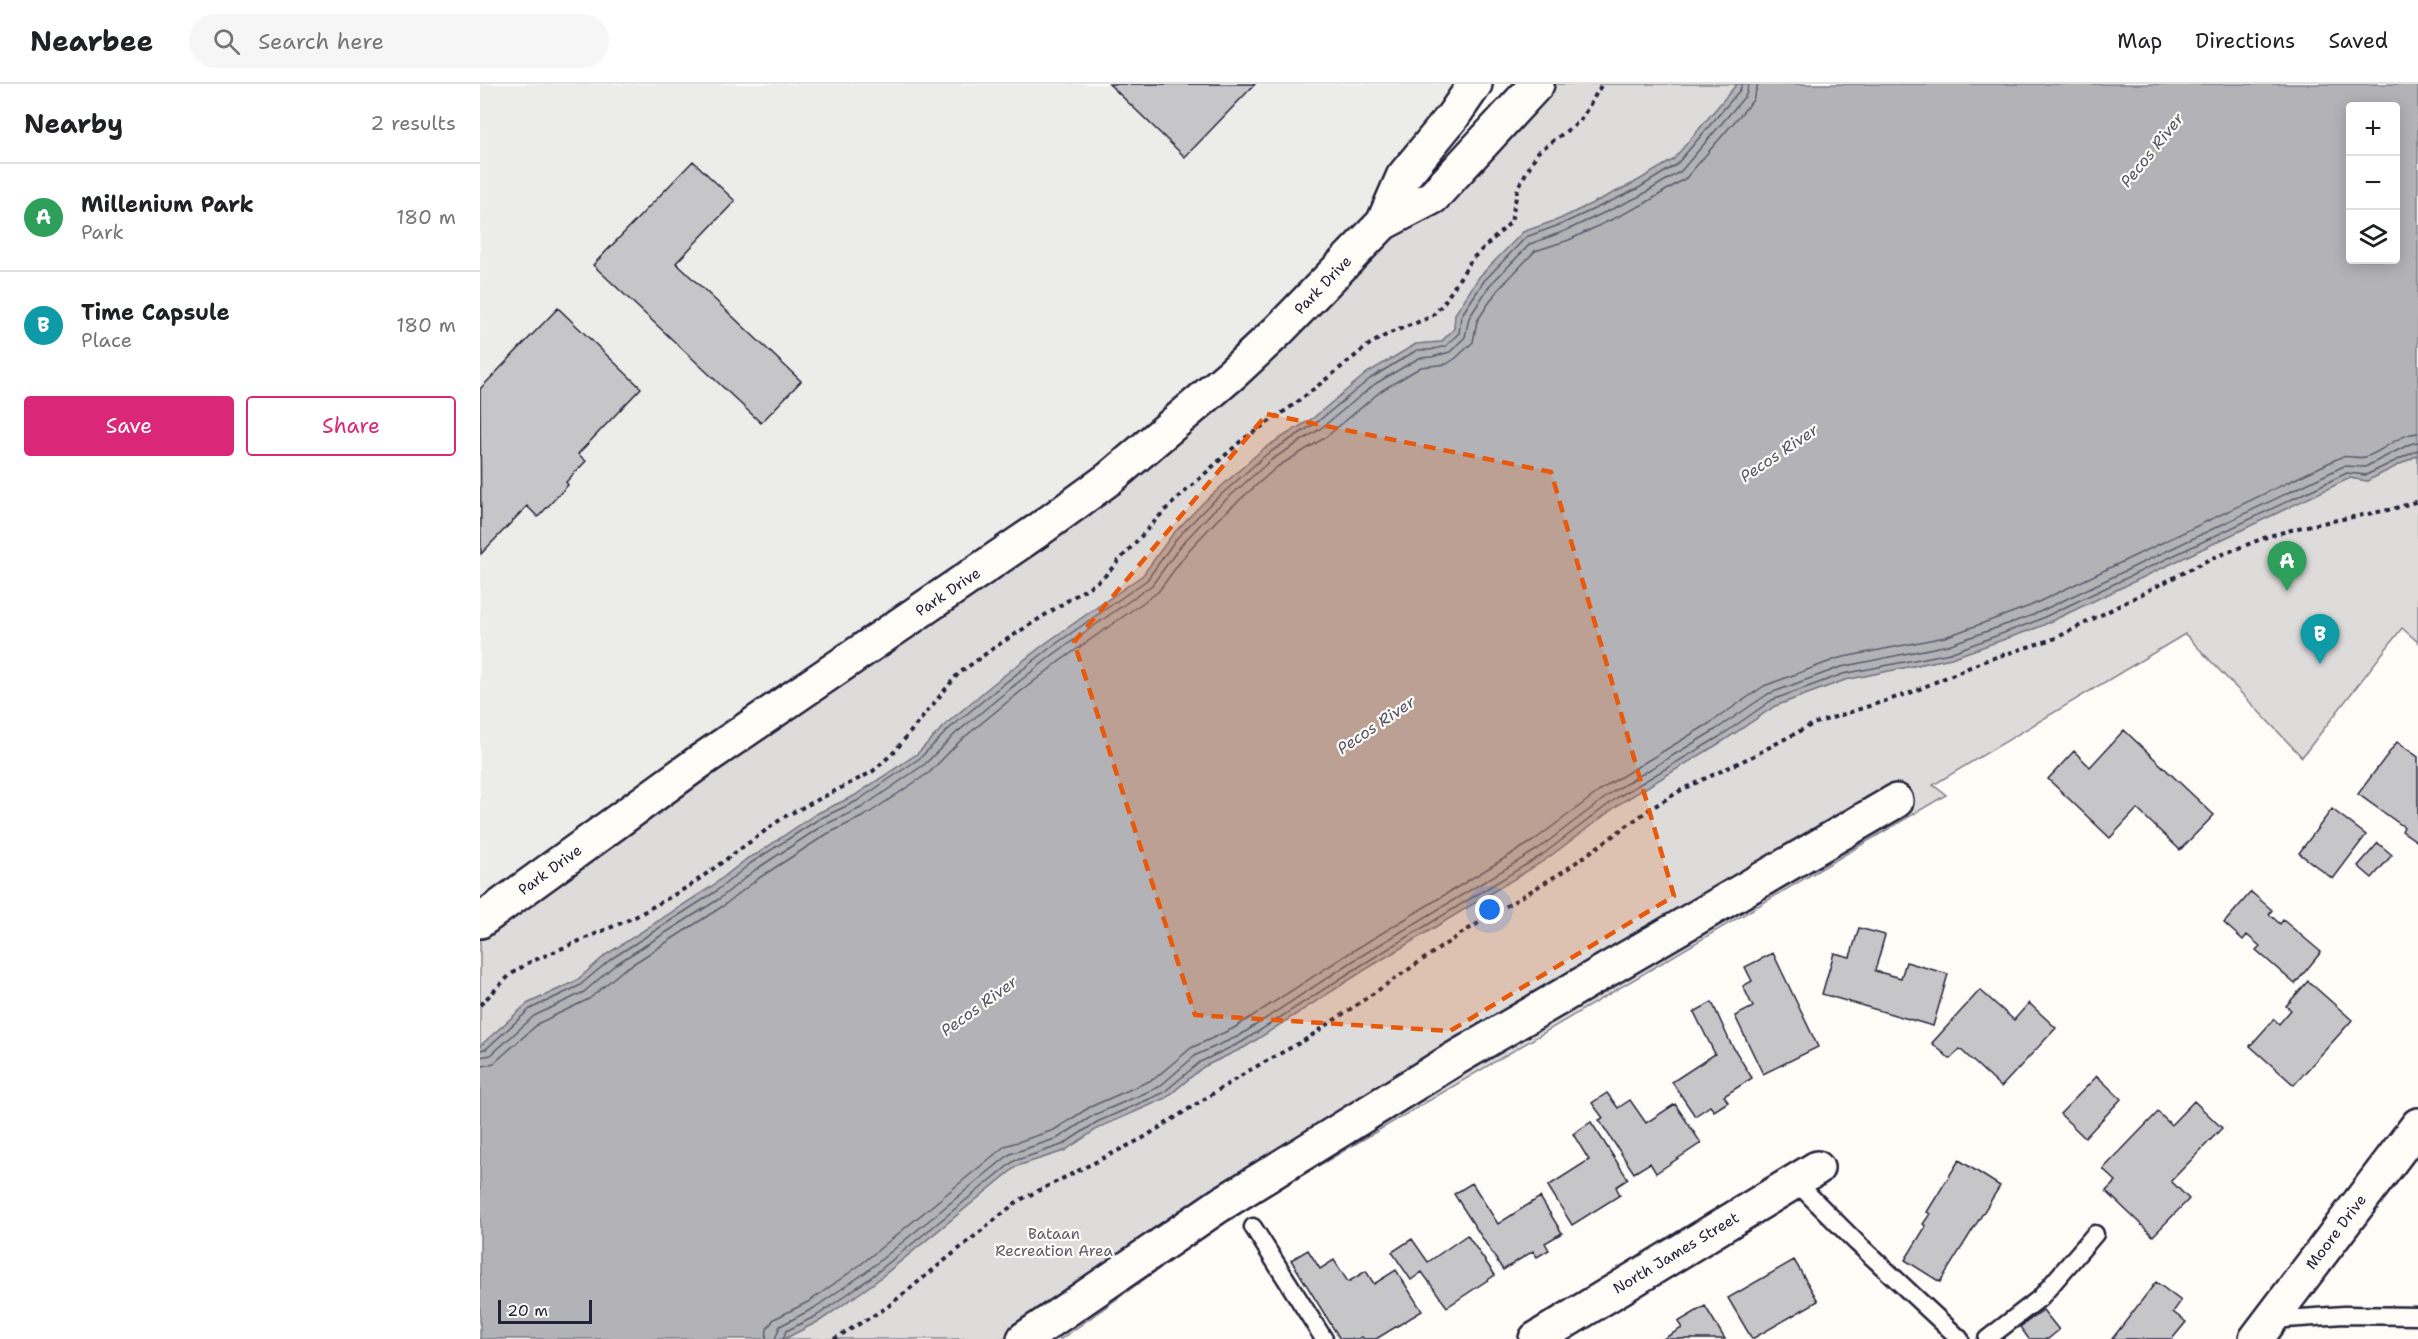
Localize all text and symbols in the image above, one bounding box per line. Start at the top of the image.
search box [189,14,609,68]
text: Nearbee [30,22,153,60]
icon: search [210,25,243,58]
text: Search here [258,27,384,56]
text: Map [2117,27,2162,55]
text: Directions [2195,27,2295,55]
text: Saved [2328,27,2388,55]
map controls [2346,102,2400,264]
button: + [2346,102,2400,156]
text: Nearby [24,106,123,141]
water label: Pecos River [2116,108,2189,191]
text: 2 results [370,110,456,136]
button: − [2346,156,2400,210]
text: Millenium Park [81,190,254,219]
text: A [36,204,51,230]
text: 180 m [396,204,456,230]
button: layers [2346,210,2400,264]
text: Park [81,219,124,245]
street label: Park Drive [1290,251,1356,319]
text: Time Capsule [81,298,230,327]
text: B [37,312,50,338]
text: 180 m [396,312,456,338]
text: Place [81,327,132,353]
button: Save [24,396,234,456]
button: Share [246,396,456,456]
water label: Pecos River [1736,419,1822,487]
pin: A [2268,542,2306,591]
street label: Park Drive [912,563,984,621]
pin: B [2300,614,2340,664]
water label: Pecos River [1333,691,1419,759]
street label: Park Drive [514,840,586,900]
your location [1475,895,1504,924]
water label: Pecos River [937,971,1022,1041]
street label: Moore Drive [2301,1190,2371,1274]
street label: North James Street [1609,1207,1743,1299]
park label: Bataan Recreation Area [995,1224,1113,1261]
scale bar [498,1297,592,1324]
text: 20 m [507,1300,548,1321]

